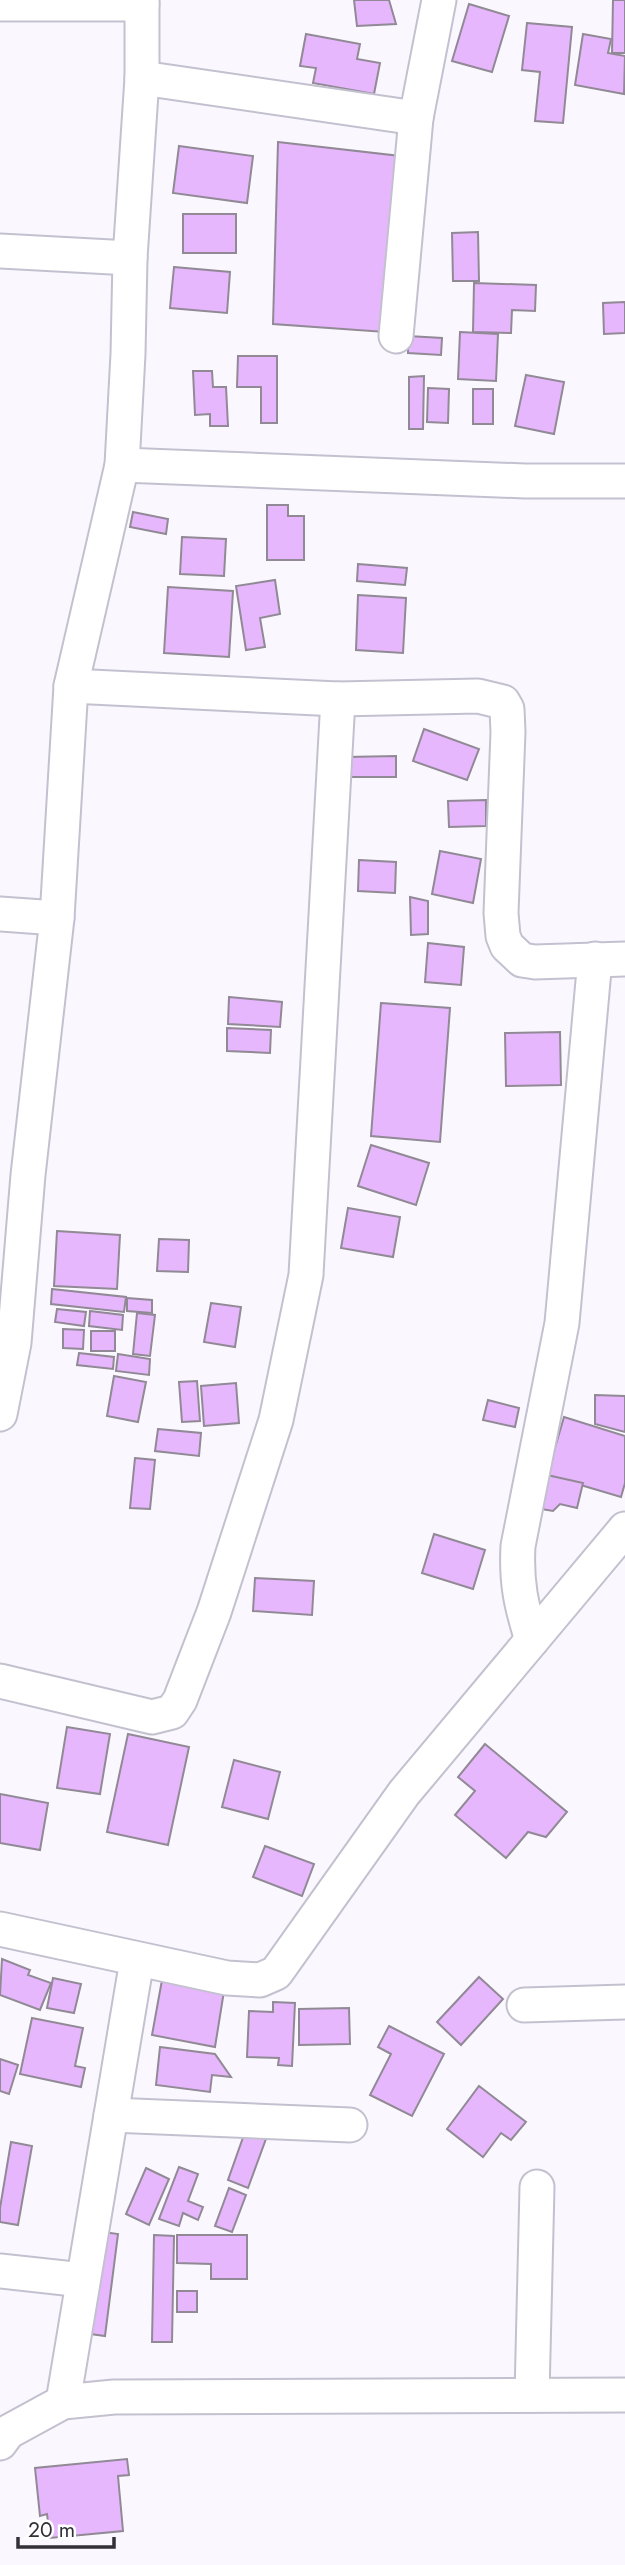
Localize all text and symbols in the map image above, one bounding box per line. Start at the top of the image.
scale bar [18,2506,114,2550]
text: 20 m [28,2515,75,2545]

